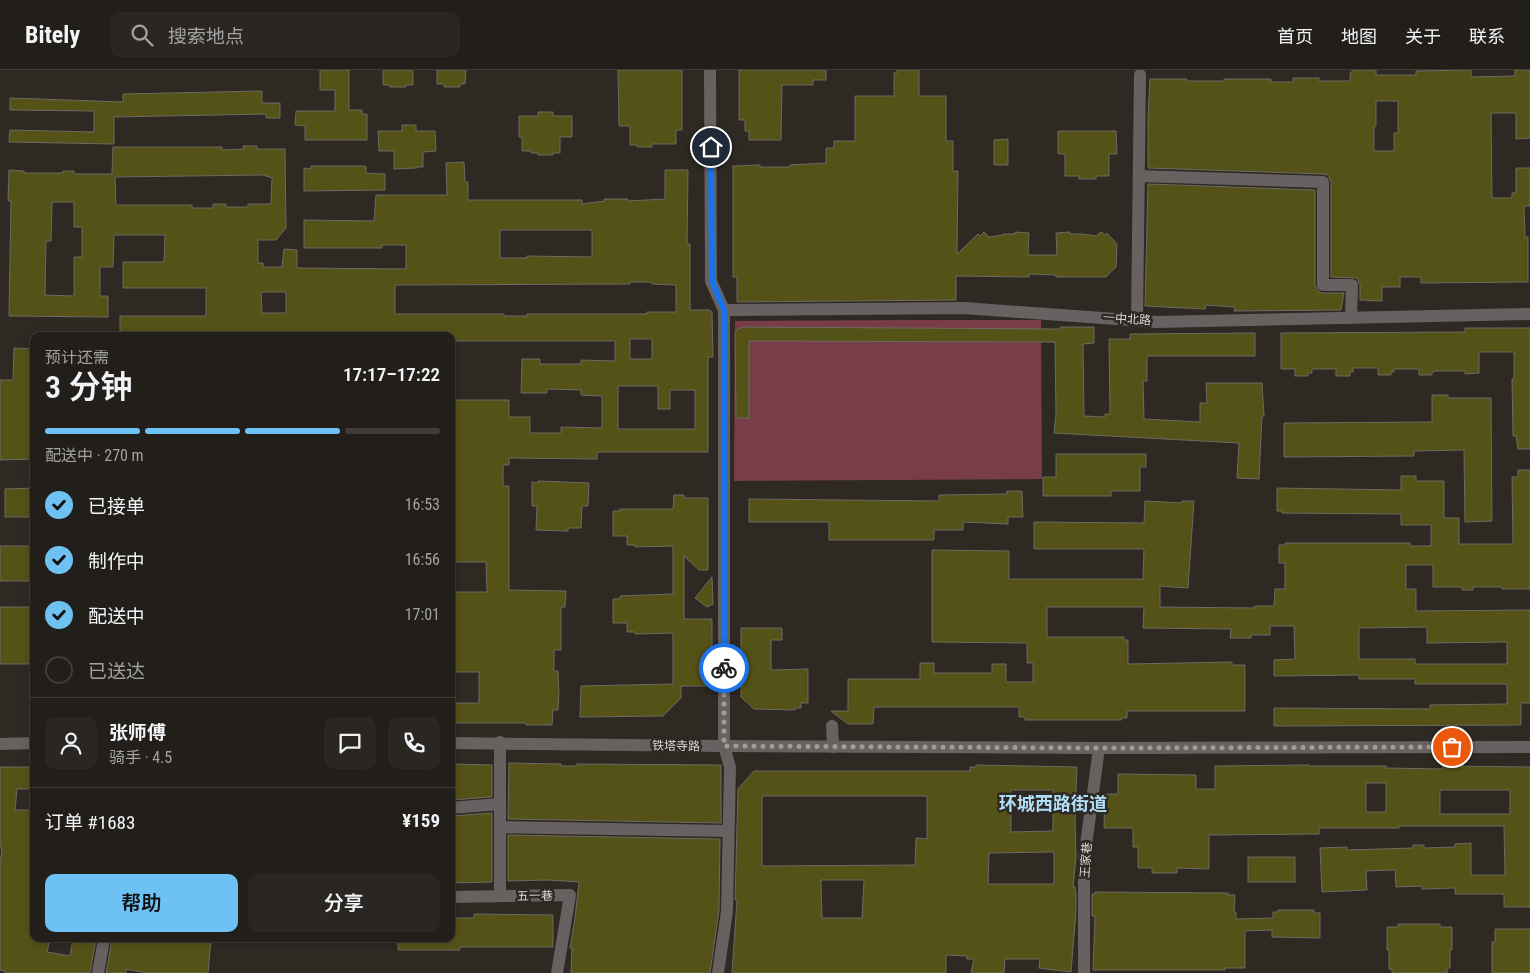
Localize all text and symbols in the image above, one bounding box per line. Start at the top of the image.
search box [110,12,460,57]
text: Bitely [25,21,80,49]
icon: search [128,21,156,49]
text: 搜索地点 [168,25,244,48]
text: 首页 [1277,26,1313,47]
text: 地图 [1341,26,1377,47]
text: 关于 [1405,26,1441,47]
text: 联系 [1469,26,1505,47]
pin [690,126,732,168]
icon: home [697,133,725,161]
street label: 一中北路 [1103,310,1151,328]
text: 预计还需 [45,348,109,367]
text: 17:17–17:22 [343,363,440,386]
text: 3 分钟 [45,368,132,406]
text: 配送中 · 270 m [45,446,144,465]
icon: check [45,491,73,519]
text: 已接单 [88,495,145,518]
text: 16:53 [405,495,440,514]
icon: check [45,546,73,574]
text: 制作中 [88,550,145,573]
text: 16:56 [405,550,440,569]
icon: check [45,601,73,629]
text: 配送中 [88,605,145,628]
text: 17:01 [405,605,440,624]
courier [699,643,749,693]
icon: bike [710,654,738,682]
text: 已送达 [88,660,145,683]
button: person [45,717,97,769]
button: chat [324,717,376,769]
button: phone [388,717,440,769]
text: 张师傅 [109,721,166,744]
pin [1431,726,1473,768]
icon: bag [1438,733,1466,761]
street label: 铁塔寺路 [652,739,700,753]
text: 骑手 · 4.5 [109,748,172,767]
district label: 环城西路街道 [999,793,1107,814]
text: ¥159 [402,809,440,832]
text: 订单 #1683 [45,811,135,834]
street label: 王家巷 [1078,842,1094,878]
button: 帮助 [45,874,238,932]
button: 分享 [248,874,440,932]
street label: 五一巷 [517,889,553,903]

